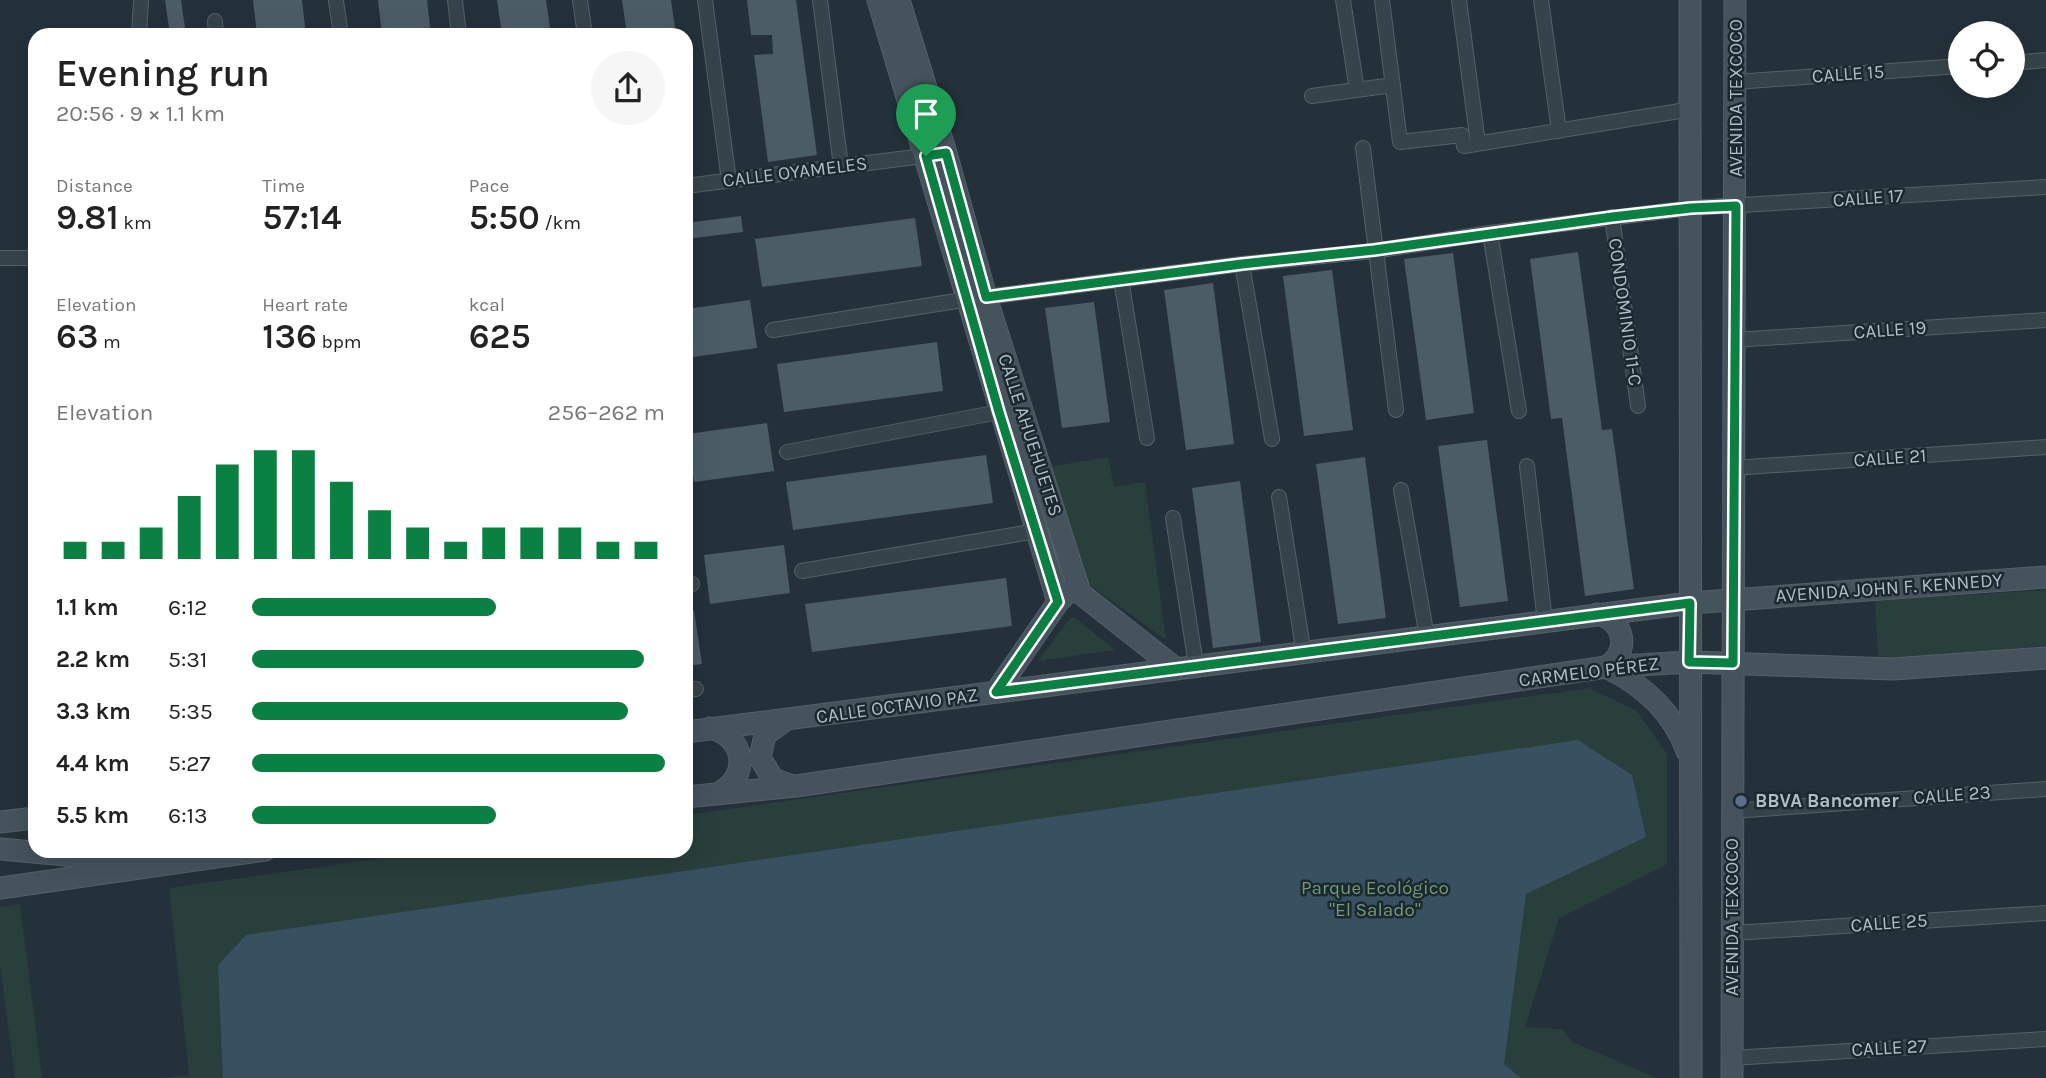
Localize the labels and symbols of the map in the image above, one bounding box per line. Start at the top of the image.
street label: AVENIDA TEXCOCO [1725,19,1747,177]
street label: CALLE 15 [1811,60,1885,88]
pin [896,84,956,156]
street label: CALLE OYAMELES [722,152,868,192]
street label: CALLE 17 [1832,185,1904,211]
street label: CONDOMINIO 11-C [1604,237,1646,387]
street label: CALLE 19 [1853,316,1927,344]
street label: CALLE AHUEHUETES [993,351,1067,519]
street label: CALLE 21 [1853,444,1927,472]
street label: AVENIDA JOHN F. KENNEDY [1775,569,2004,607]
street label: CARMELO PÉREZ [1517,651,1661,692]
street label: CALLE OCTAVIO PAZ [815,684,979,728]
street label: CALLE 23 [1912,781,1992,809]
place label: BBVA Bancomer [1755,790,1899,812]
marker: BBVA Bancomer [1733,793,1749,809]
street label: AVENIDA TEXCOCO [1721,838,1743,996]
park label: Parque Ecológico "El Salado" [1301,877,1449,921]
street label: CALLE 25 [1850,909,1928,937]
street label: CALLE 27 [1851,1035,1927,1061]

